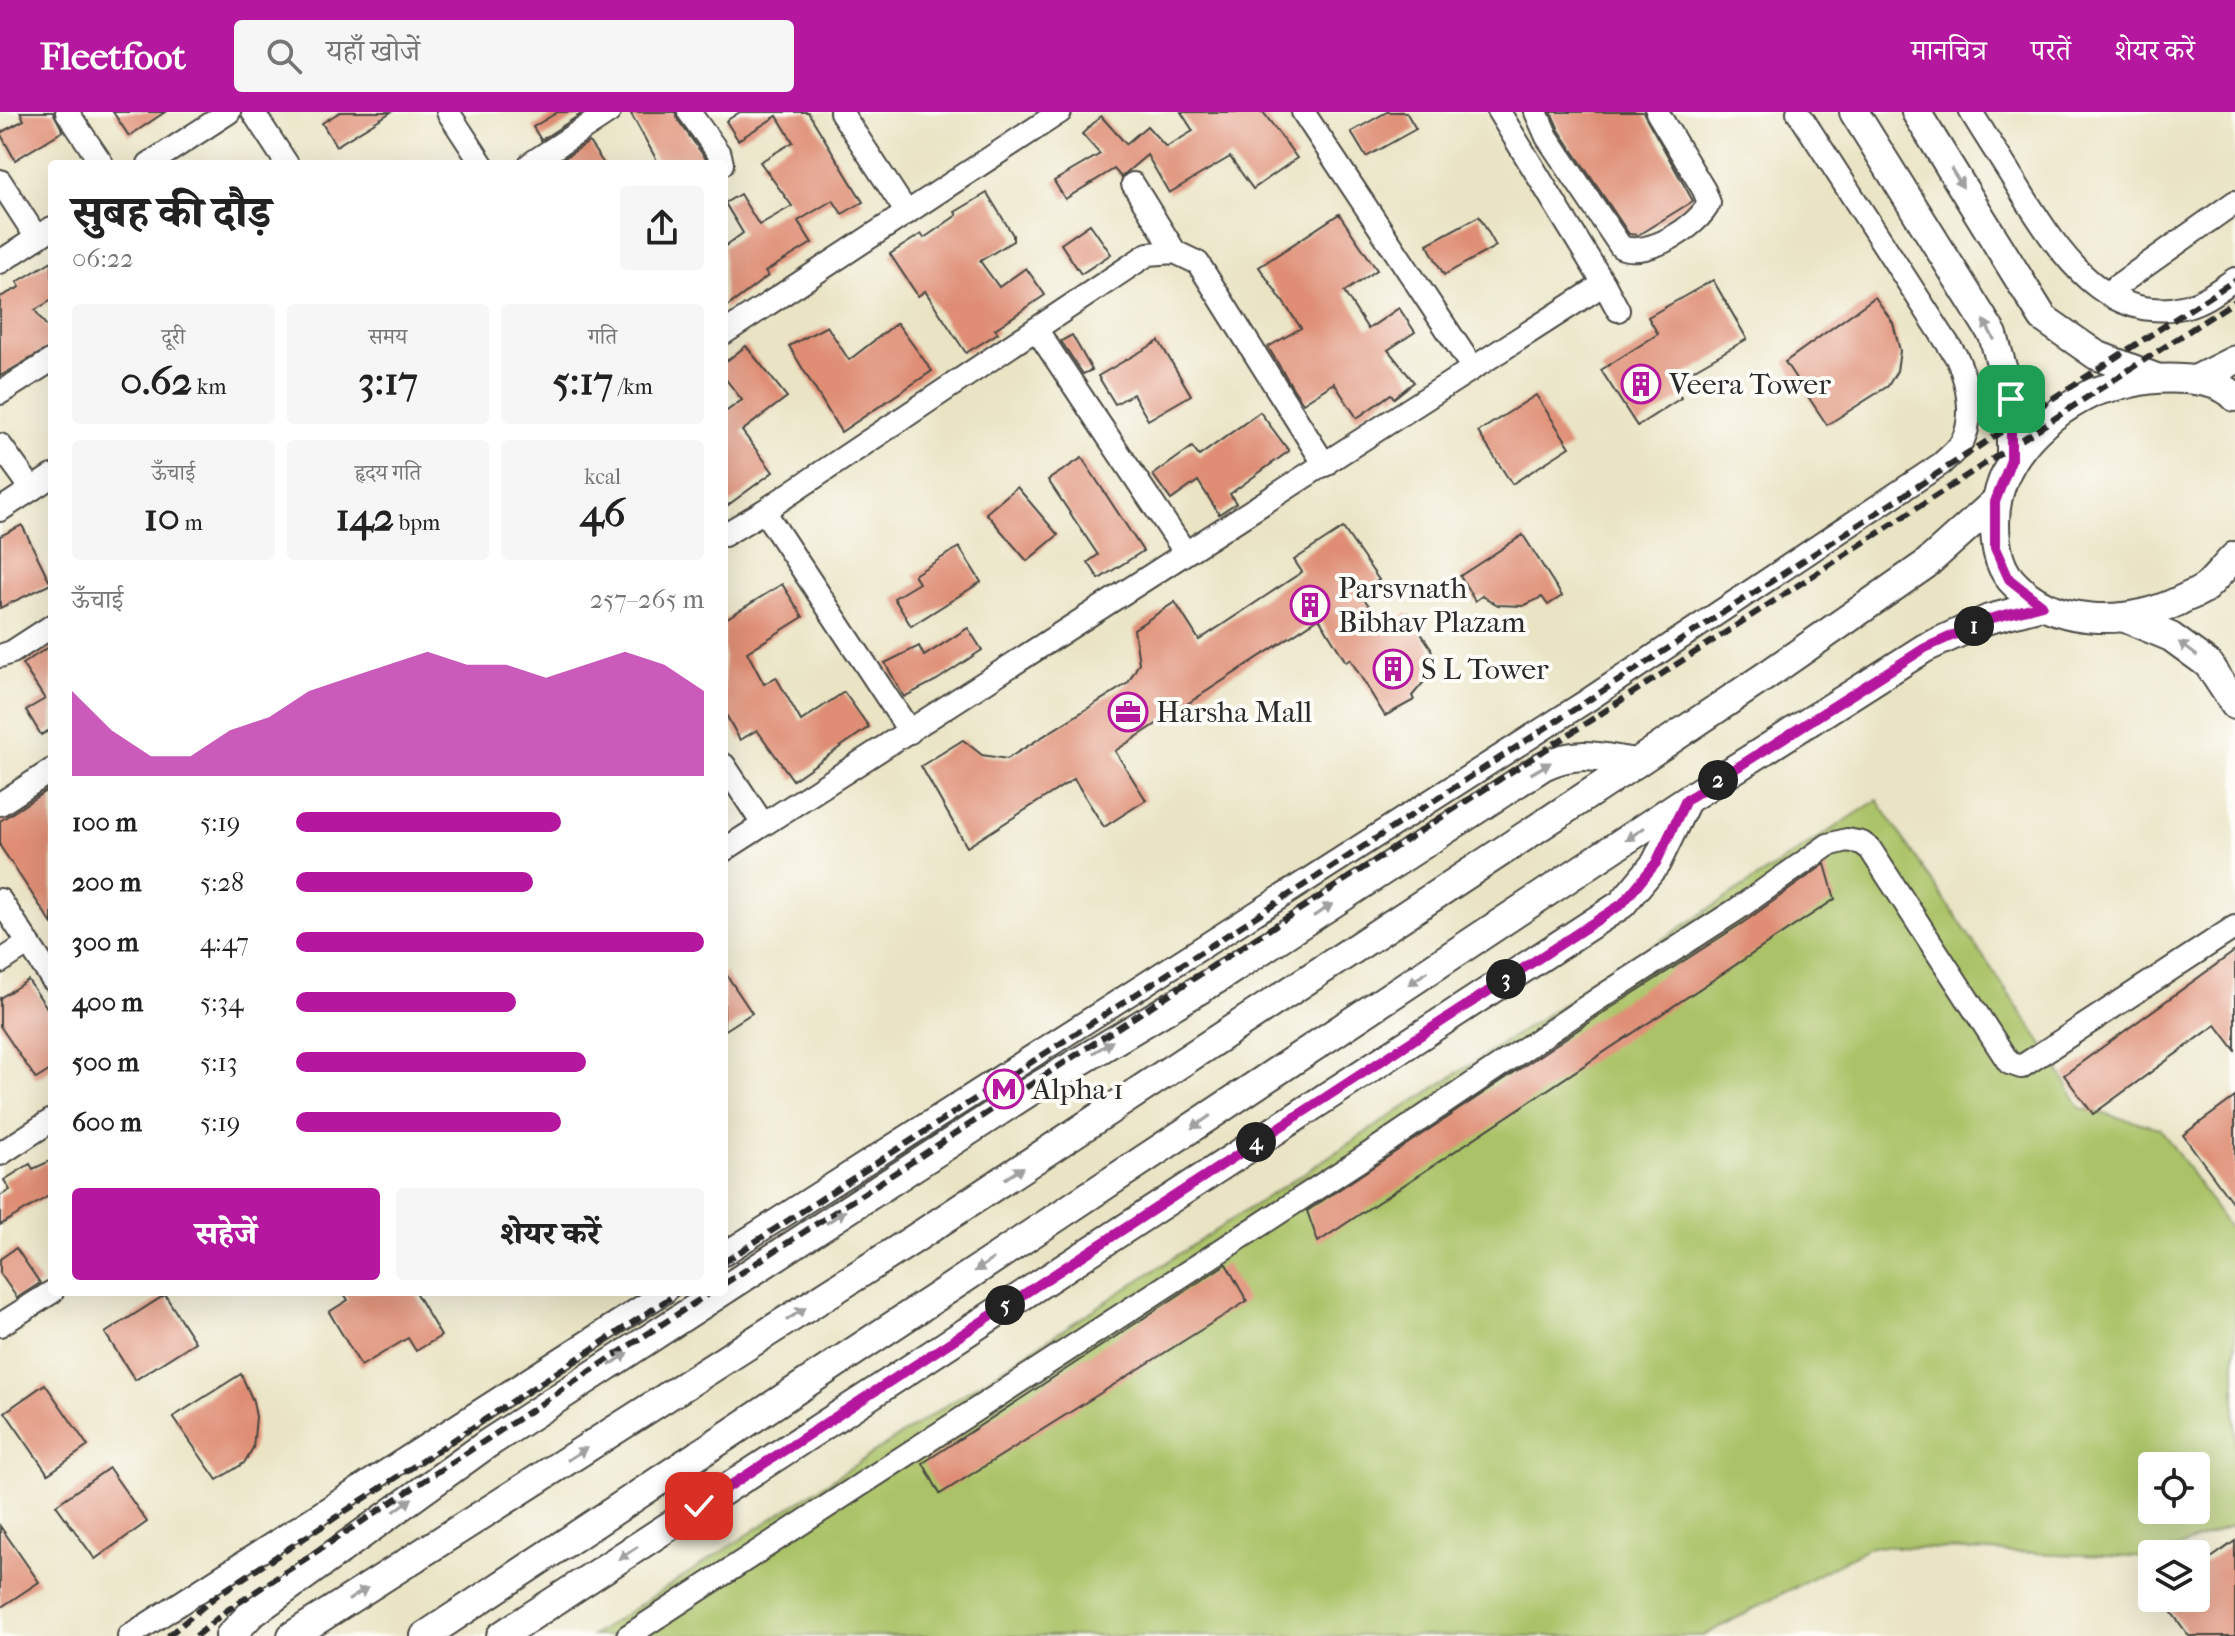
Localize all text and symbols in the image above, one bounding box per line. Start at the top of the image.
search box [234,20,794,92]
text: Fleetfoot [40,34,186,79]
icon: search [262,34,306,78]
text: यहाँ खोजें [326,34,420,69]
text: मानचित्र [1911,34,1987,67]
text: परतें [2031,34,2071,67]
text: शेयर करें [2115,34,2195,67]
one-way arrow [1950,167,1964,189]
button: share [620,186,704,270]
text: सुबह की दौड़ [72,187,271,238]
text: 06:22 [72,243,133,274]
one-way arrow [1982,319,1996,341]
text: दूरी [161,324,185,350]
text: समय [369,324,407,350]
text: गति [588,324,617,350]
text: 0.62 [120,358,192,404]
text: 3:17 [358,358,418,404]
text: 5:17 [553,358,613,404]
building icon: Veera Tower [1620,363,1662,405]
pin [1977,365,2045,433]
place label: Veera Tower [1668,367,1831,402]
text: km [192,374,227,400]
text: /km [613,374,653,400]
icon: arrive [1989,377,2033,421]
text: ऊँचाई [152,460,195,486]
text: हृदय गति [355,460,421,486]
text: kcal [584,464,621,490]
text: 46 [580,490,625,536]
text: 10 [144,494,180,540]
text: 142 [336,494,394,540]
text: m [180,510,203,536]
text: bpm [394,510,440,536]
place label: Parsvnath Bibhav Plazam [1338,571,1526,640]
text: ऊँचाई [72,584,123,615]
text: 257–265 m [590,584,704,615]
building icon: Parsvnath Bibhav Plazam [1289,584,1331,626]
pin: 1 [1954,606,1994,646]
text: 1 [1970,613,1978,639]
one-way arrow [2178,642,2198,658]
building icon: S L Tower [1372,648,1414,690]
place label: S L Tower [1421,652,1549,687]
office icon: Harsha Mall [1107,691,1149,733]
place label: Harsha Mall [1156,695,1312,730]
pin: 2 [1698,760,1738,800]
one-way arrow [1530,761,1552,775]
text: 2 [1712,767,1724,793]
text: 100 m [72,807,137,838]
text: 5:19 [200,807,240,838]
one-way arrow [1624,827,1645,842]
text: 200 m [72,867,141,898]
text: 5:28 [200,867,244,898]
one-way arrow [1313,902,1334,917]
text: 300 m [72,927,139,958]
text: 4:47 [200,927,249,958]
pin: 3 [1486,959,1526,999]
text: 3 [1501,966,1511,992]
one-way arrow [1407,970,1429,985]
text: 400 m [72,987,143,1018]
text: 5:34 [200,987,244,1018]
one-way arrow [1092,1041,1114,1055]
text: 500 m [72,1047,139,1078]
text: 5:13 [200,1047,237,1078]
metro station icon: Alpha 1 [983,1068,1025,1110]
place label: Alpha 1 [1031,1072,1124,1107]
text: 600 m [72,1107,142,1138]
text: 5:19 [200,1107,240,1138]
one-way arrow [1190,1114,1212,1128]
pin: 4 [1236,1122,1276,1162]
text: 4 [1250,1129,1263,1155]
one-way arrow [1003,1166,1025,1181]
button: सहेजें [72,1188,380,1280]
button: शेयर करें [396,1188,704,1280]
one-way arrow [826,1210,847,1225]
one-way arrow [974,1258,995,1273]
pin: 5 [985,1285,1025,1325]
text: 5 [1000,1292,1010,1318]
one-way arrow [785,1308,807,1322]
one-way arrow [608,1351,629,1366]
one-way arrow [566,1448,588,1462]
map controls [2138,1452,2210,1612]
button: locate [2138,1452,2210,1524]
pin [665,1472,733,1540]
icon: check [677,1484,721,1528]
one-way arrow [393,1497,414,1513]
button: layers [2138,1540,2210,1612]
one-way arrow [617,1545,638,1560]
one-way arrow [347,1587,368,1602]

